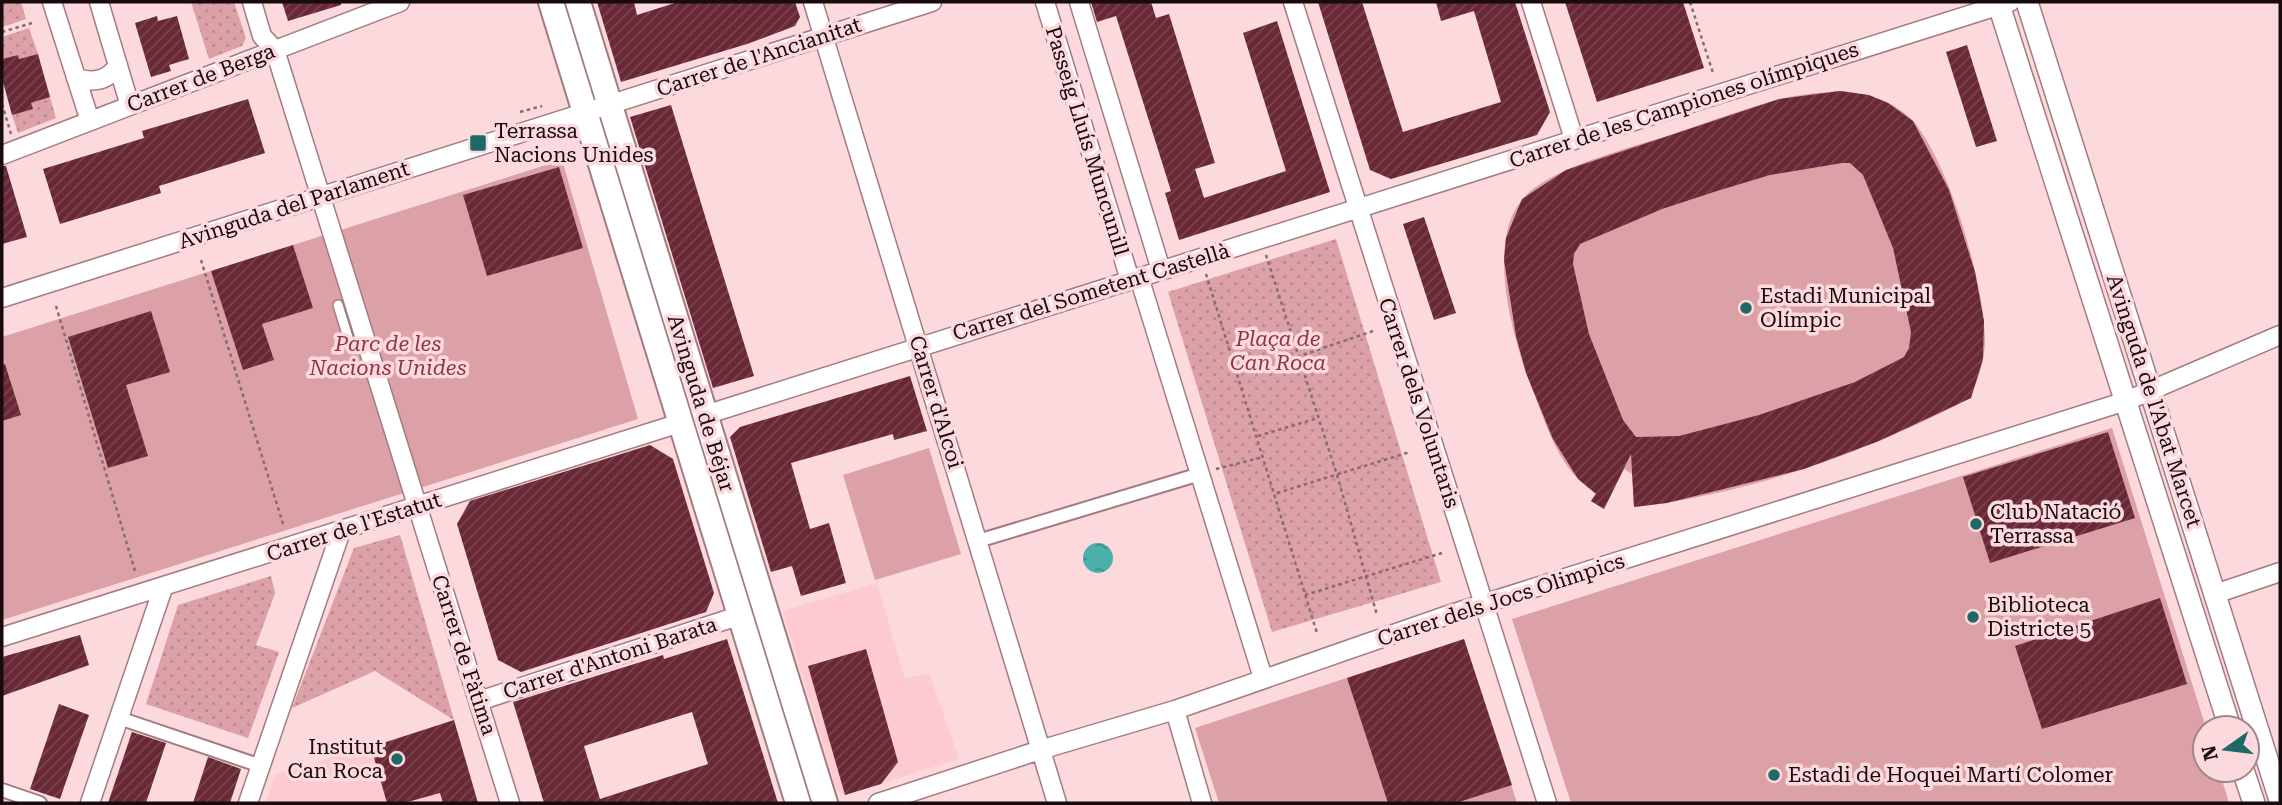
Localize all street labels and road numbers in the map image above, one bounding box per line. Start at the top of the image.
street label: Carrer de l'Ancianitat [654,13,864,101]
street label: Passeig Lluís Muncunill [1041,23,1134,259]
street label: Carrer de les Campiones olímpiques [1506,37,1862,173]
street label: Carrer de Berga [124,39,279,117]
street label: Avinguda del Parlament [176,156,413,254]
street label: Carrer del Sometent Castellà [950,238,1233,346]
street label: Avinguda de l'Abat Marcet [2102,271,2206,531]
street label: Carrer dels Voluntaris [1374,295,1464,511]
street label: Avinguda de Béjar [663,312,739,495]
street label: Carrer d'Alcoi [904,333,968,472]
street label: Carrer de l'Estatut [264,487,444,567]
street label: Carrer dels Jocs Olimpics [1374,549,1628,651]
street label: Carrer de Fàtima [427,572,501,739]
street label: Carrer d'Antoni Barata [500,612,720,704]

